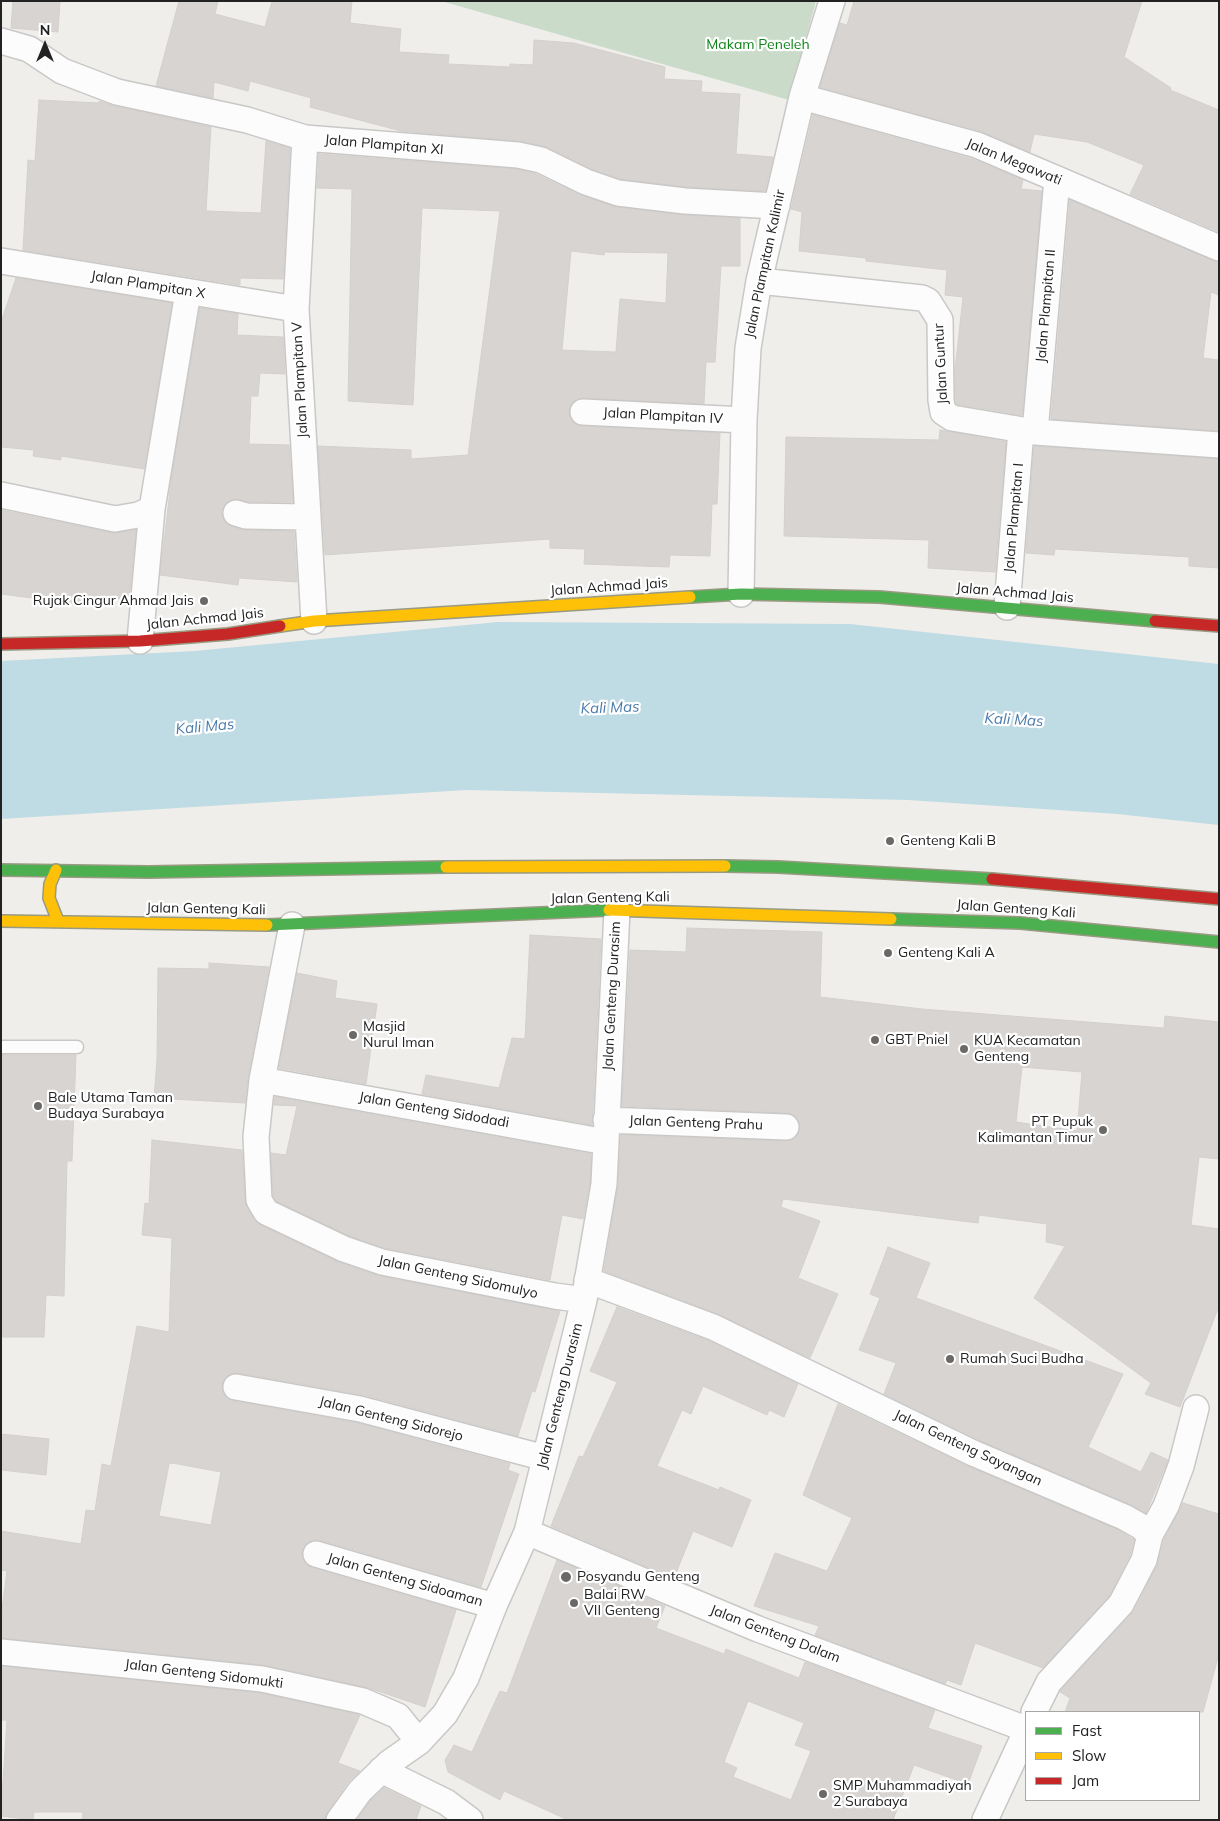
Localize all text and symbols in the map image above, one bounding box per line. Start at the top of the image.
north arrow [20,20,70,70]
text: N [40,21,50,39]
park label: Makam Peneleh [706,37,810,53]
street label: Jalan Plampitan XI [324,131,444,159]
street label: Jalan Megawati [964,135,1064,189]
street label: Jalan Plampitan Kalimir [741,188,789,340]
street label: Jalan Plampitan II [1033,249,1059,363]
street label: Jalan Plampitan X [90,268,206,302]
street label: Jalan Plampitan V [289,321,311,439]
street label: Jalan Guntur [930,323,952,405]
street label: Jalan Plampitan IV [603,404,723,428]
street label: Jalan Plampitan I [1001,462,1027,574]
street label: Jalan Achmad Jais [550,575,668,599]
street label: Jalan Achmad Jais [956,579,1074,607]
place label: Rujak Cingur Ahmad Jais [33,593,194,609]
marker: Rujak Cingur Ahmad Jais [198,595,210,607]
street label: Jalan Achmad Jais [145,604,265,634]
water label: Kali Mas [580,698,640,718]
water label: Kali Mas [984,709,1044,731]
water label: Kali Mas [175,715,235,739]
place label: Genteng Kali B [900,833,996,849]
marker: Genteng Kali B [884,835,896,847]
street label: Jalan Genteng Kali [550,889,670,907]
street label: Jalan Genteng Kali [956,896,1076,922]
street label: Jalan Genteng Kali [146,900,266,918]
street label: Jalan Genteng Durasim [600,921,624,1071]
place label: Genteng Kali A [898,945,995,961]
marker: Genteng Kali A [882,947,894,959]
place label: Masjid Nurul Iman [363,1019,434,1052]
marker: Masjid Nurul Iman [347,1029,359,1041]
place label: GBT Pniel [885,1032,948,1048]
place label: KUA Kecamatan Genteng [974,1033,1081,1066]
marker: GBT Pniel [869,1034,881,1046]
marker: KUA Kecamatan Genteng [958,1043,970,1055]
street label: Jalan Genteng Sidodadi [358,1088,510,1132]
place label: Bale Utama Taman Budaya Surabaya [48,1090,173,1122]
marker: Bale Utama Taman Budaya Surabaya [32,1100,44,1112]
street label: Jalan Genteng Prahu [629,1112,763,1134]
place label: PT Pupuk Kalimantan Timur [978,1114,1093,1146]
marker: PT Pupuk Kalimantan Timur [1097,1124,1109,1136]
street label: Jalan Genteng Sidomulyo [377,1252,539,1302]
street label: Jalan Genteng Durasim [534,1321,586,1471]
place label: Rumah Suci Budha [960,1351,1084,1367]
marker: Rumah Suci Budha [944,1353,956,1365]
street label: Jalan Genteng Sidorejo [317,1393,465,1445]
street label: Jalan Genteng Sayangan [891,1406,1045,1490]
street label: Jalan Genteng Sidoaman [325,1550,485,1610]
place label: Posyandu Genteng [577,1569,700,1585]
marker: Posyandu Genteng [559,1570,573,1584]
place label: Balai RW VII Genteng [584,1587,660,1620]
marker: Balai RW VII Genteng [568,1597,580,1609]
street label: Jalan Genteng Dalam [707,1601,843,1667]
street label: Jalan Genteng Sidomukti [124,1656,284,1692]
legend [1025,1711,1200,1801]
text: Fast [1072,1721,1102,1740]
text: Slow [1072,1746,1106,1765]
text: Jam [1072,1771,1099,1790]
place label: SMP Muhammadiyah 2 Surabaya [833,1778,972,1810]
marker: SMP Muhammadiyah 2 Surabaya [817,1788,829,1800]

